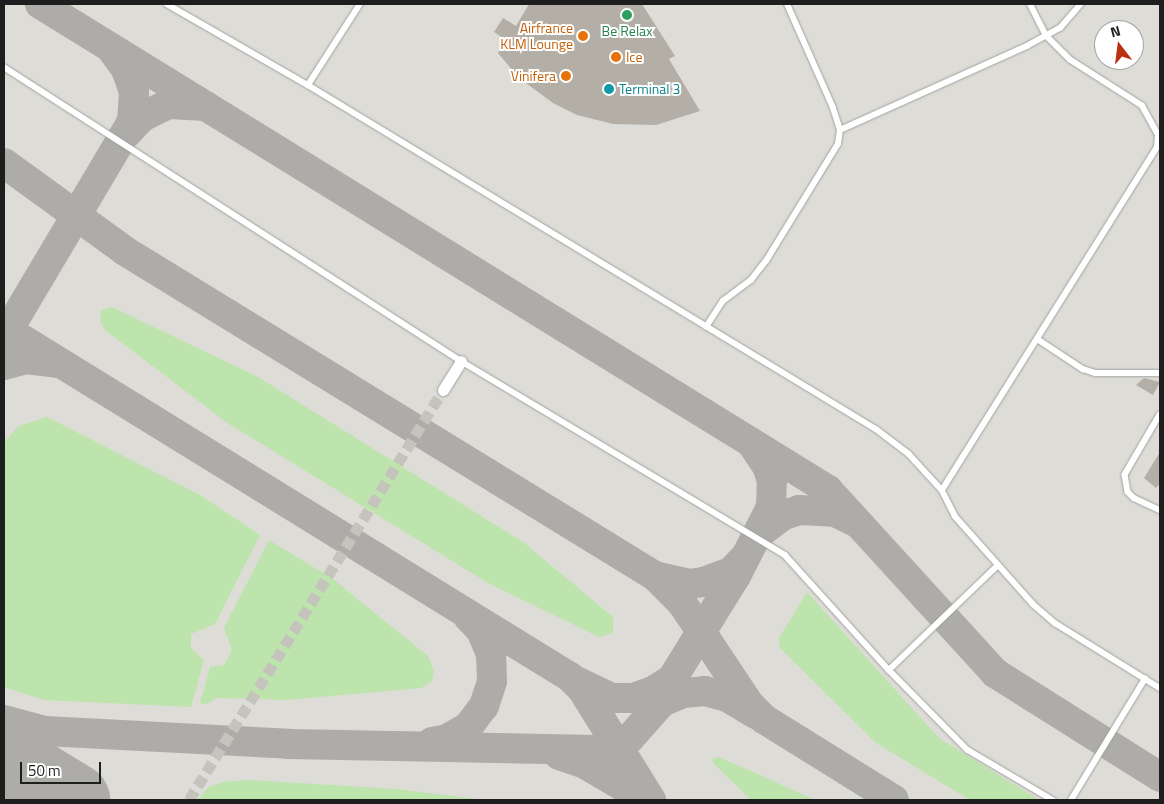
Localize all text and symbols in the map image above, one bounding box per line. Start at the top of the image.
marker: Be Relax [621,9,633,21]
place label: Airfrance KLM Lounge [500,20,573,52]
north arrow [1094,20,1144,70]
text: N [1108,20,1123,42]
place label: Be Relax [602,23,652,39]
marker: Airfrance KLM Lounge [577,30,589,42]
place label: Ice [626,49,642,65]
marker: Ice [610,51,622,63]
place label: Vinifera [511,68,556,84]
marker: Vinifera [560,70,572,82]
place label: Terminal 3 [619,81,680,97]
marker: Terminal 3 [603,83,615,95]
scale bar [22,752,104,784]
text: 50 m [28,759,61,782]

